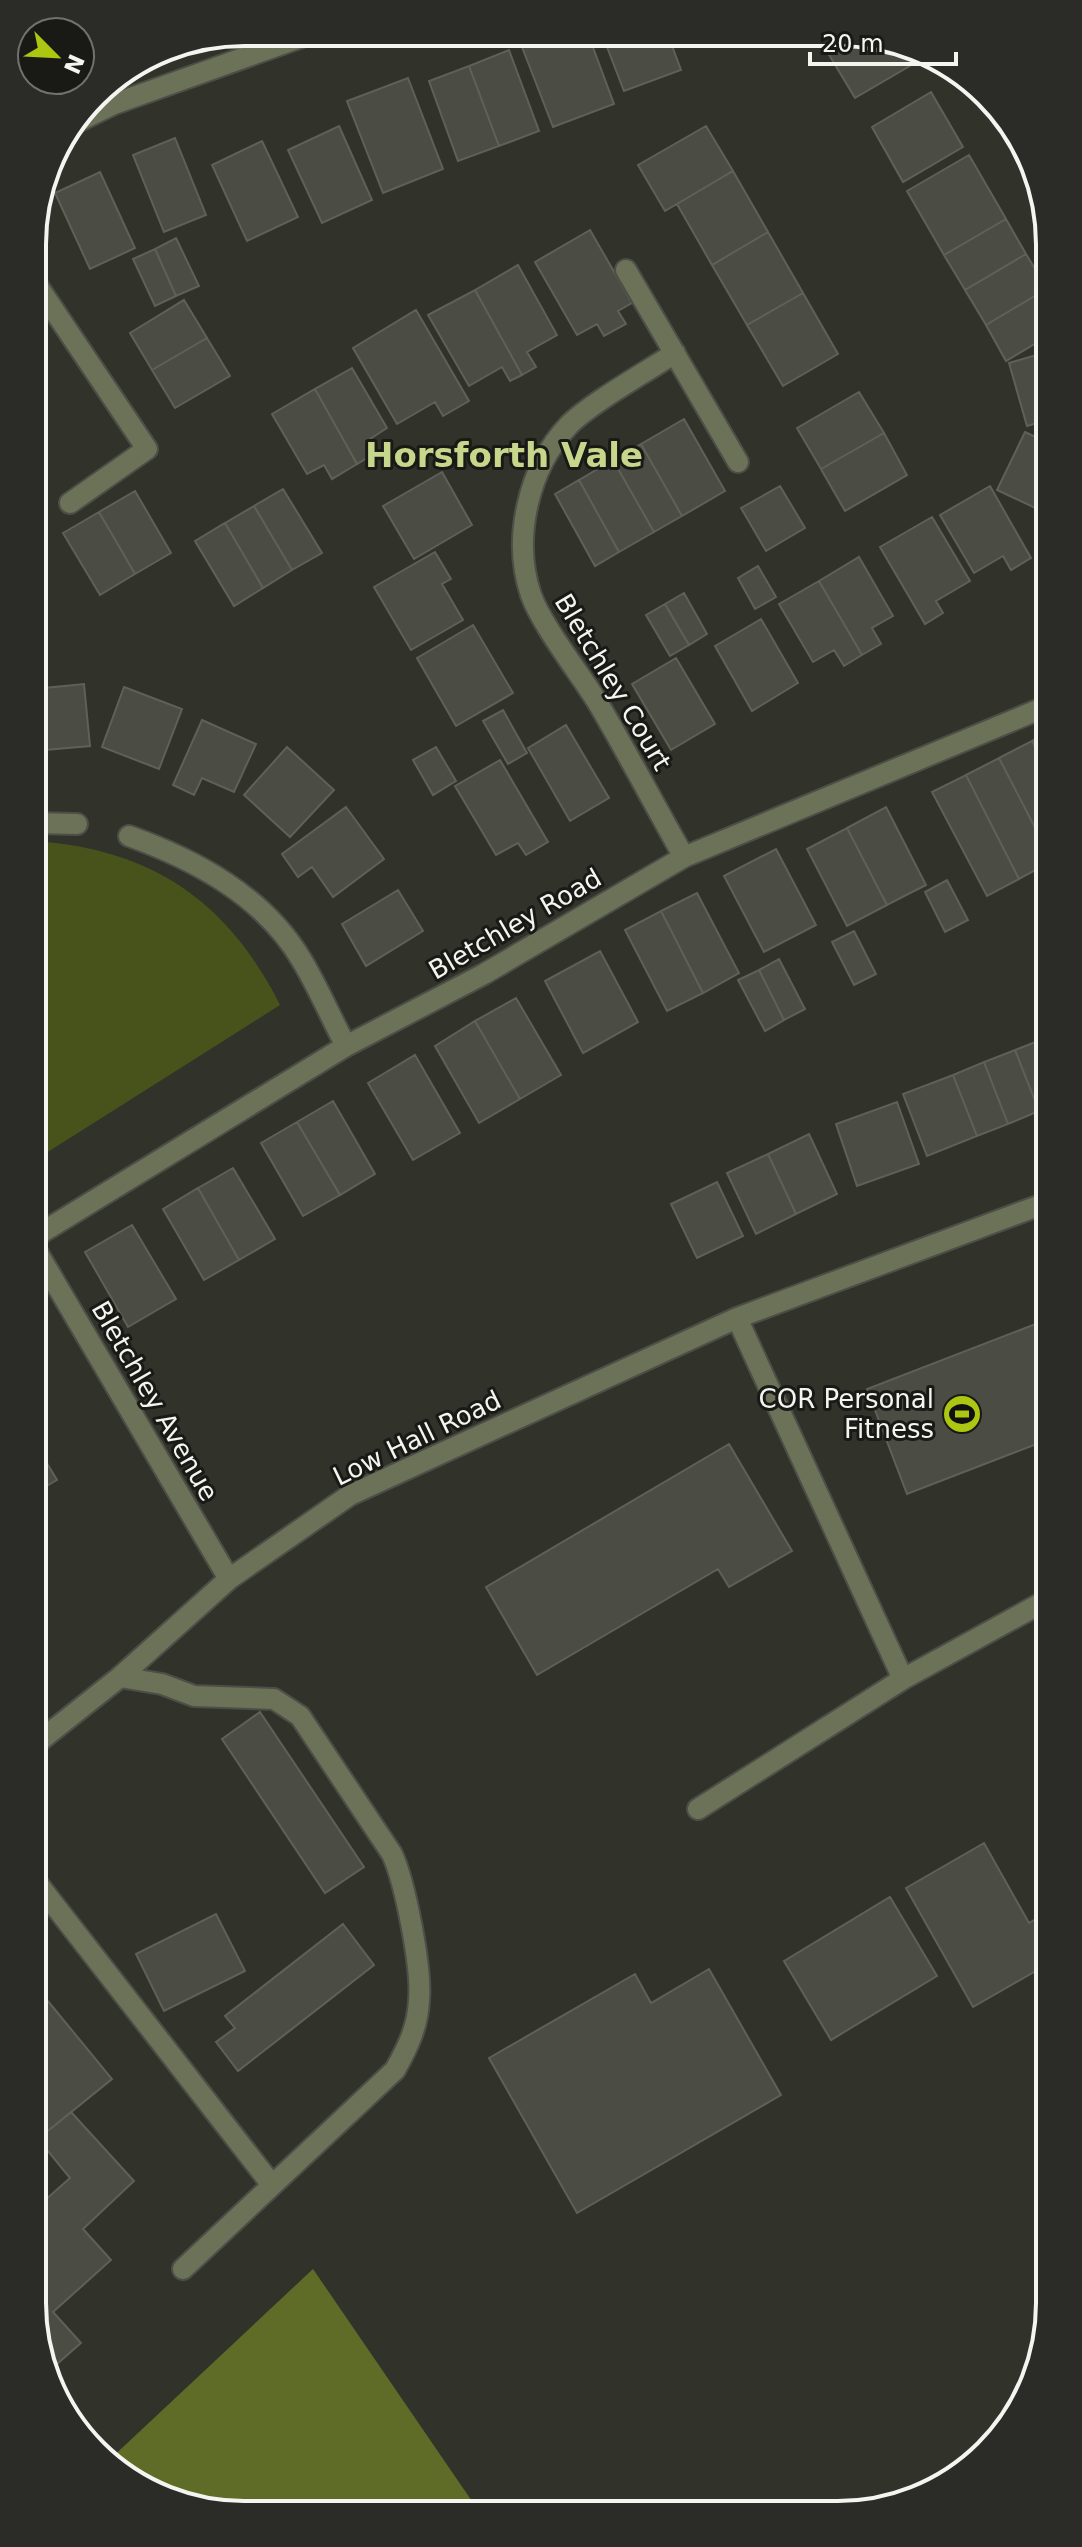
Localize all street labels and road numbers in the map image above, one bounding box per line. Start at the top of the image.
street label: Bletchley Court [549,588,677,776]
street label: Bletchley Road [423,862,607,986]
street label: Bletchley Avenue [86,1296,224,1506]
street label: Low Hall Road [328,1384,506,1492]

